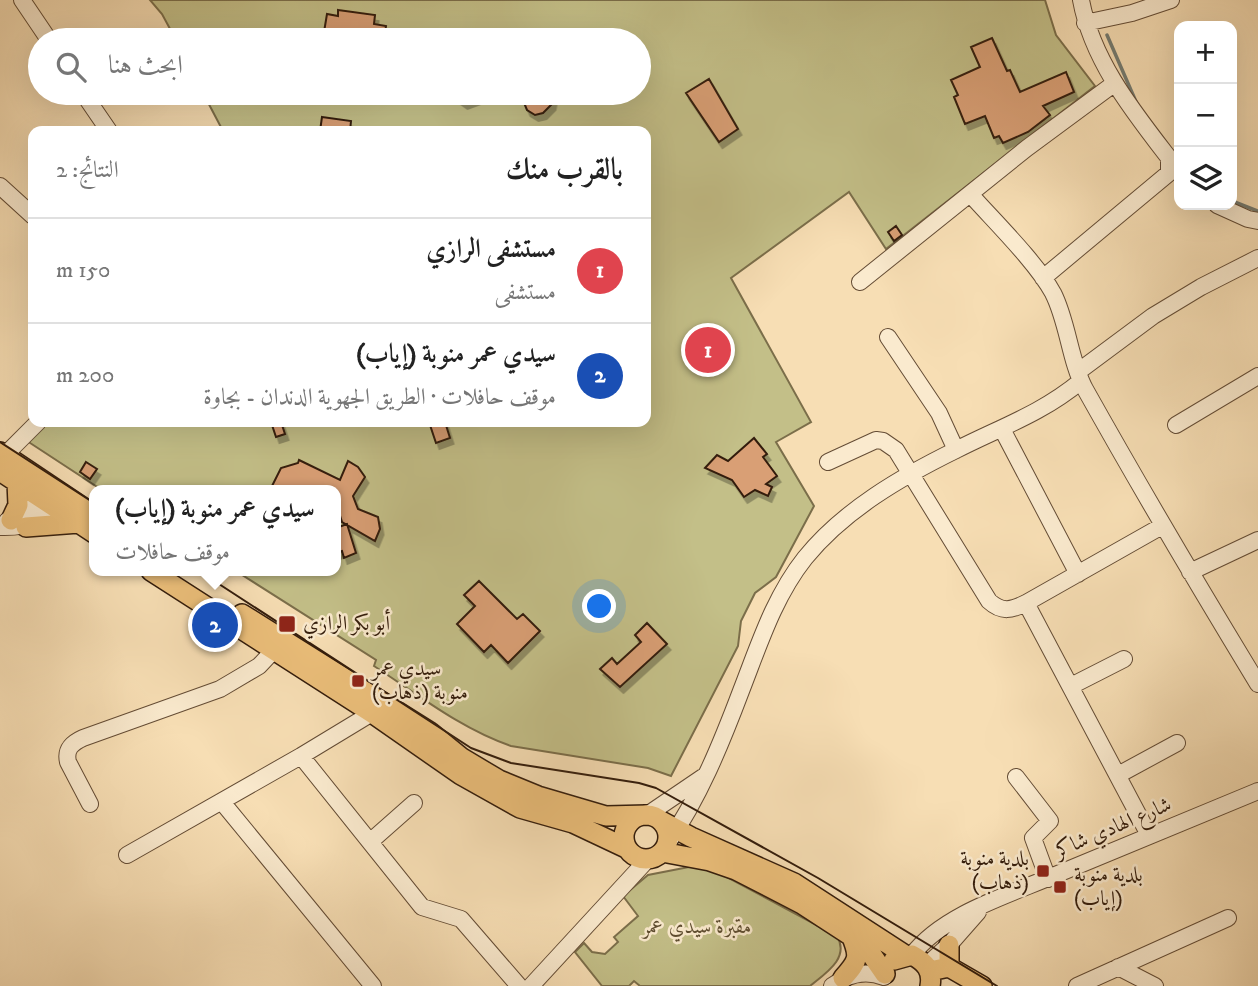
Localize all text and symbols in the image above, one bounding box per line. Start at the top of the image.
map controls [1174,21,1237,210]
button: + [1174,21,1237,84]
search box [28,28,651,105]
icon: search [52,48,90,86]
text: ابحث هنا [108,49,183,82]
button: − [1174,84,1237,147]
button: layers [1174,147,1237,210]
text: بالقرب منك [506,152,623,189]
text: النتائج: 2 [56,156,119,185]
text: مستشفى الرازي [426,233,556,266]
text: 150 m [56,256,110,285]
text: 1 [596,256,604,285]
text: مستشفى [495,278,556,307]
pin: 1 [685,324,731,376]
text: سيدي عمر منوبة (إياب) [356,338,556,371]
text: 200 m [56,361,114,390]
text: 2 [594,361,606,390]
text: موقف حافلات · الطريق الجهوية الدندان - بجاوة [203,383,556,412]
popup [89,485,341,576]
text: سيدي عمر منوبة (إياب) [115,493,315,526]
text: موقف حافلات [115,538,230,567]
your location [582,589,616,623]
pin: 2 [192,599,238,651]
place label: أبو بكر الرازي [303,608,390,639]
marker: أبو بكر الرازي [277,614,297,634]
place label: سيدي عمر منوبة (ذهاب) [370,656,468,706]
marker: سيدي عمر منوبة (ذهاب) [350,673,366,689]
street label: شارع الهادي شاكر [1049,792,1177,869]
place label: بلدية منوبة (ذهاب) [960,846,1029,896]
place label: بلدية منوبة (إياب) [1074,862,1143,912]
marker: بلدية منوبة (ذهاب) [1035,863,1051,879]
marker: بلدية منوبة (إياب) [1052,879,1068,895]
park label: مقبرة سيدي عمر [641,914,752,942]

